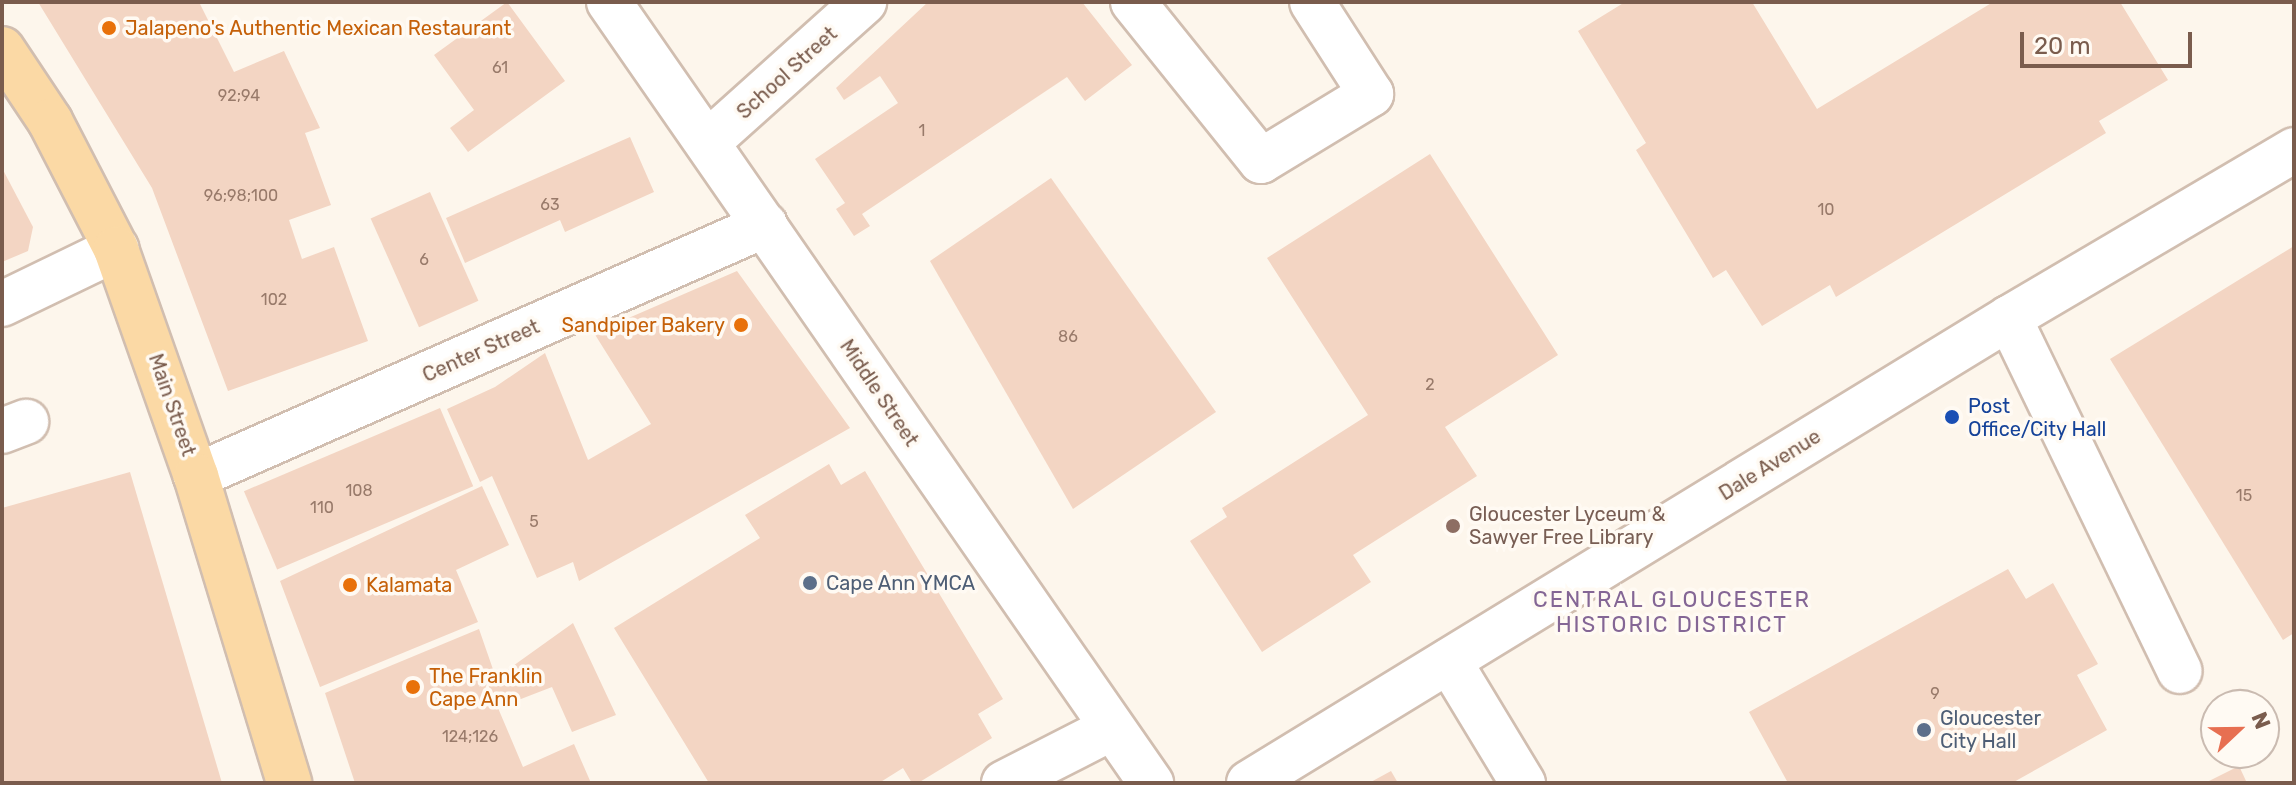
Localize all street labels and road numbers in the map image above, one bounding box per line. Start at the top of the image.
street label: School Street [732,22,842,124]
street label: Center Street [419,314,543,388]
street label: Middle Street [835,335,923,451]
street label: Main Street [143,351,201,459]
street label: Dale Avenue [1715,424,1825,506]

